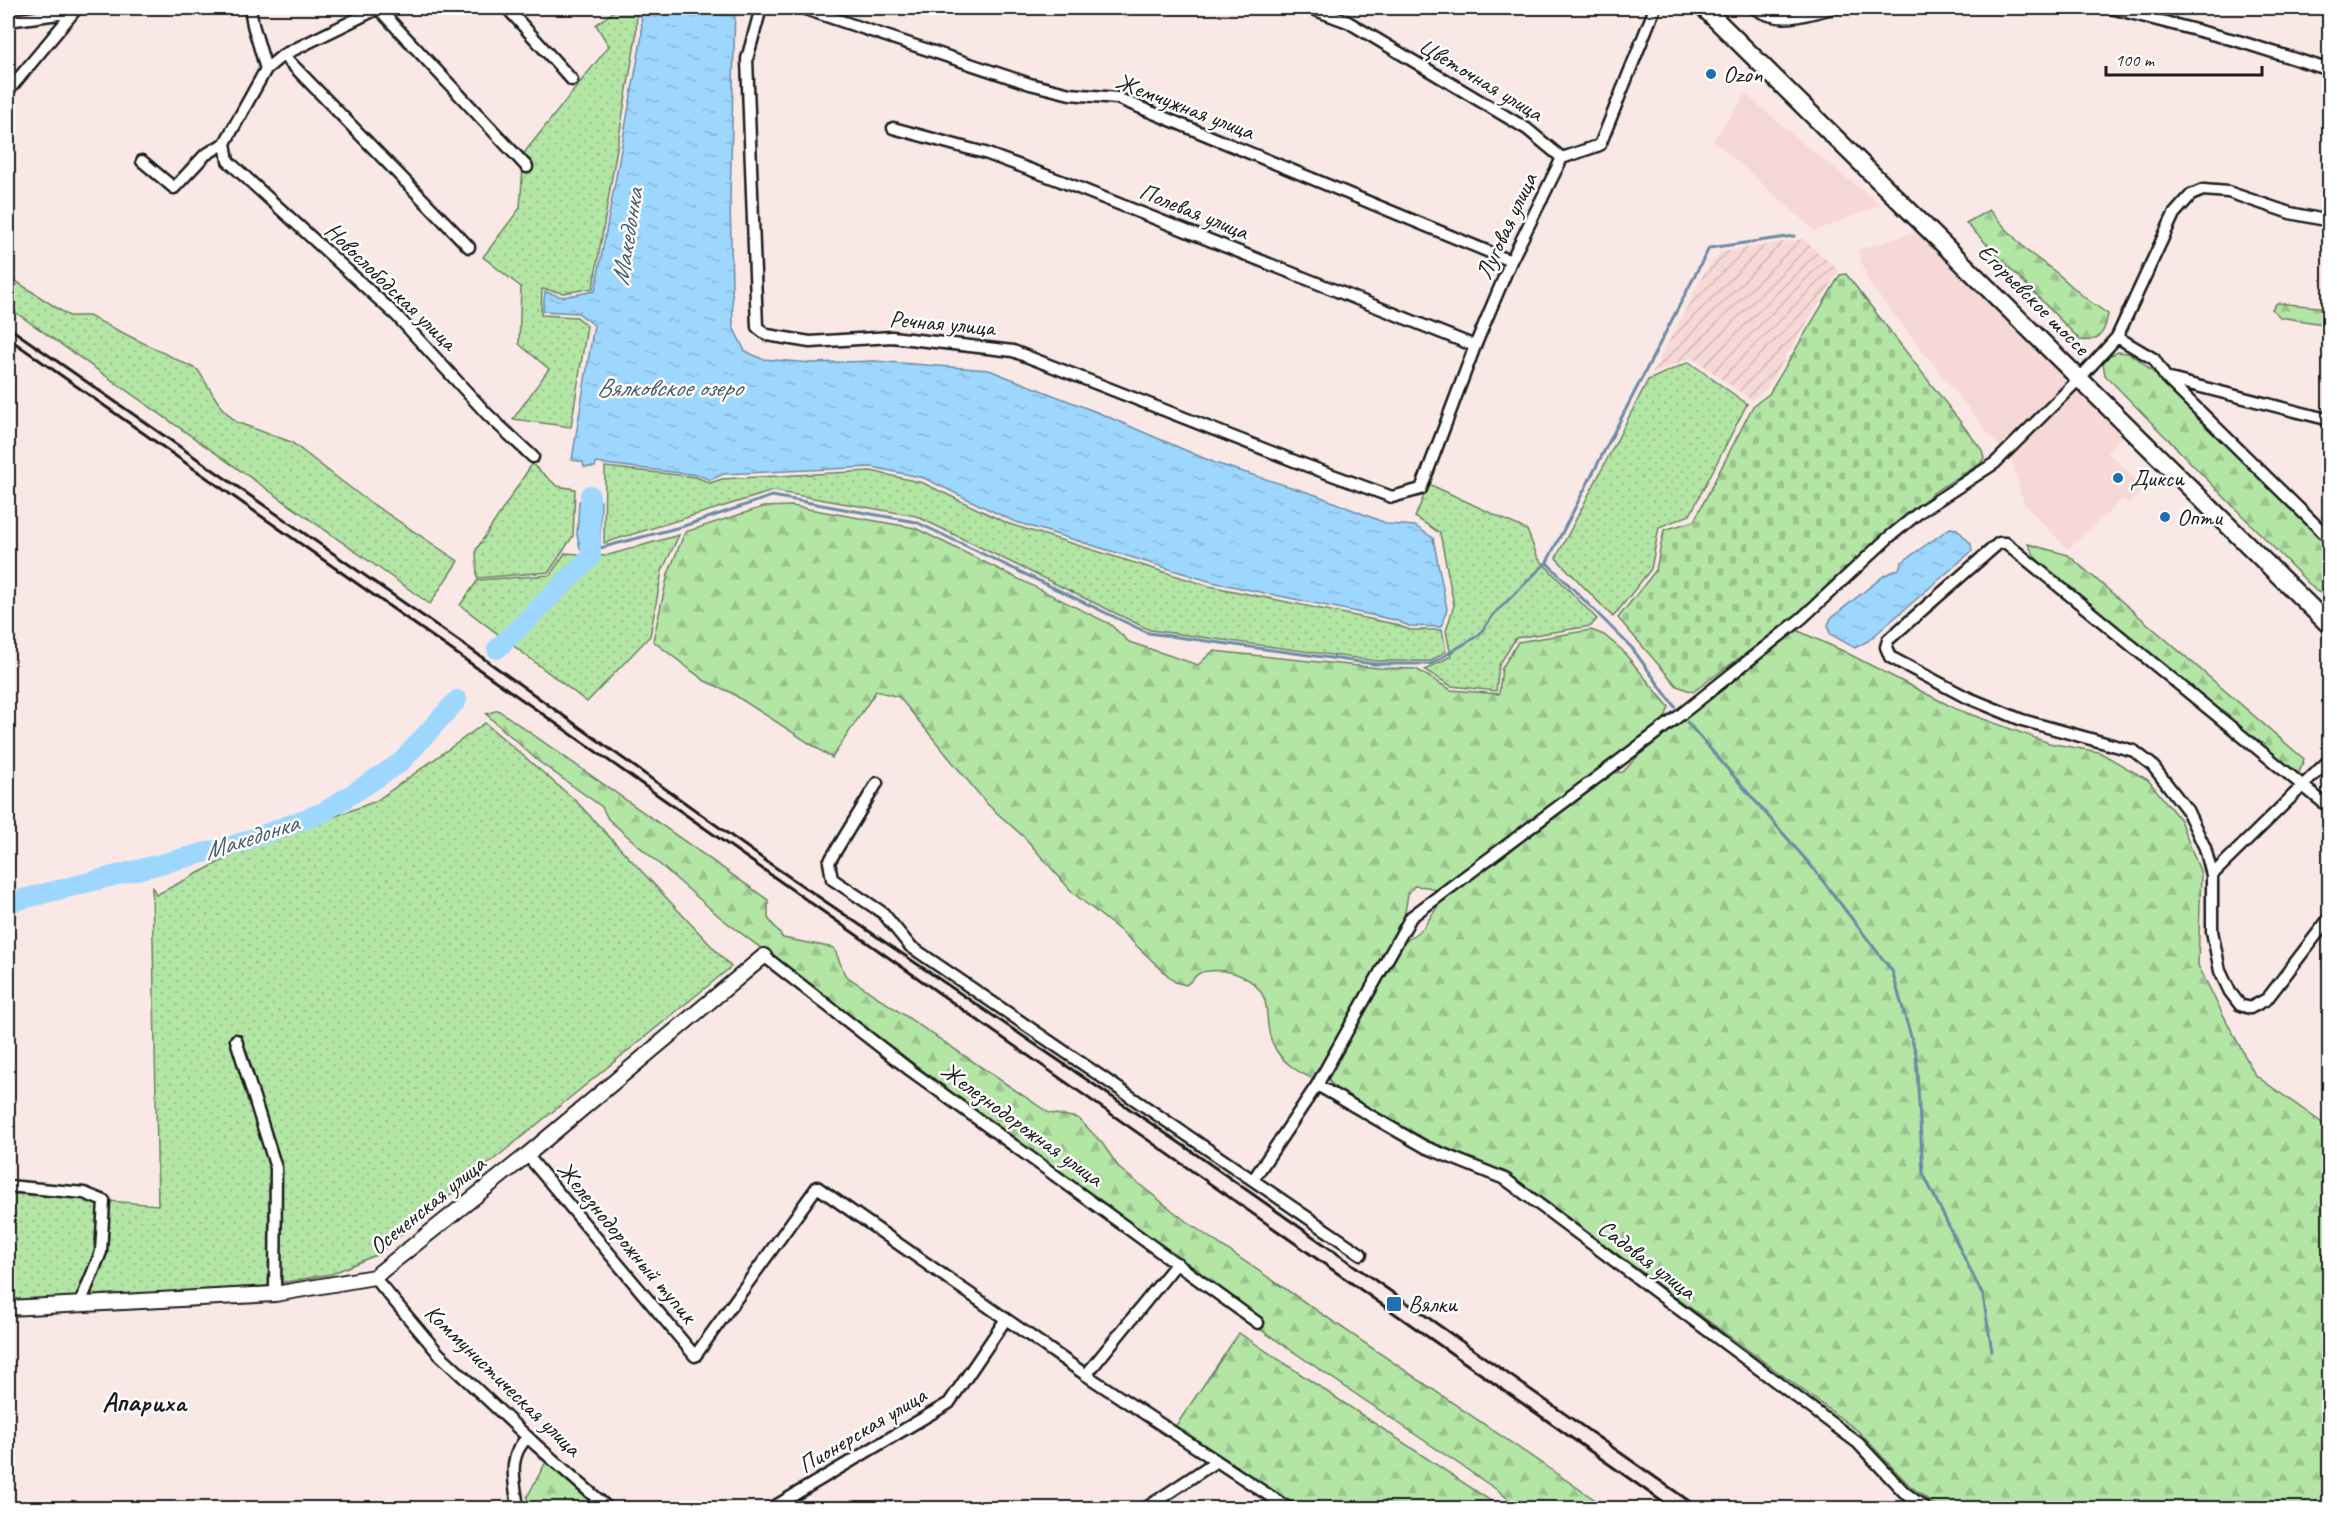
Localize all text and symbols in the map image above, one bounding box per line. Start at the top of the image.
street label: Цветочная улица [1413,30,1550,129]
scale bar [2106,39,2262,77]
text: 100 m [2115,49,2156,71]
place label: Ozon [1723,59,1763,89]
street label: Жемчужная улица [1111,66,1260,147]
marker: Ozon [1704,67,1718,81]
street label: Луговая улица [1468,167,1544,284]
street label: Полевая улица [1135,176,1254,247]
water label: Македонка [603,184,651,288]
street label: Новослободская улица [319,215,465,358]
street label: Егорьевское шоссе [1972,237,2098,363]
street label: Речная улица [888,303,998,343]
water label: Вялковское озеро [596,371,745,404]
place label: Дикси [2130,463,2185,493]
marker: Дикси [2111,471,2125,485]
place label: Опти [2177,502,2224,532]
marker: Опти [2158,510,2172,524]
water label: Македонка [200,805,305,868]
street label: Железнодорожная улица [935,1055,1110,1194]
street label: Осеченская улица [363,1148,493,1261]
street label: Железнодорожный тупик [550,1155,705,1331]
street label: Садовая улица [1592,1212,1703,1307]
place label: Вялки [1408,1289,1458,1319]
marker: Вялки [1385,1295,1403,1313]
street label: Коммунистическая улица [418,1297,589,1464]
street label: Пионерская улица [793,1379,932,1480]
district label: Апариха [102,1385,188,1419]

